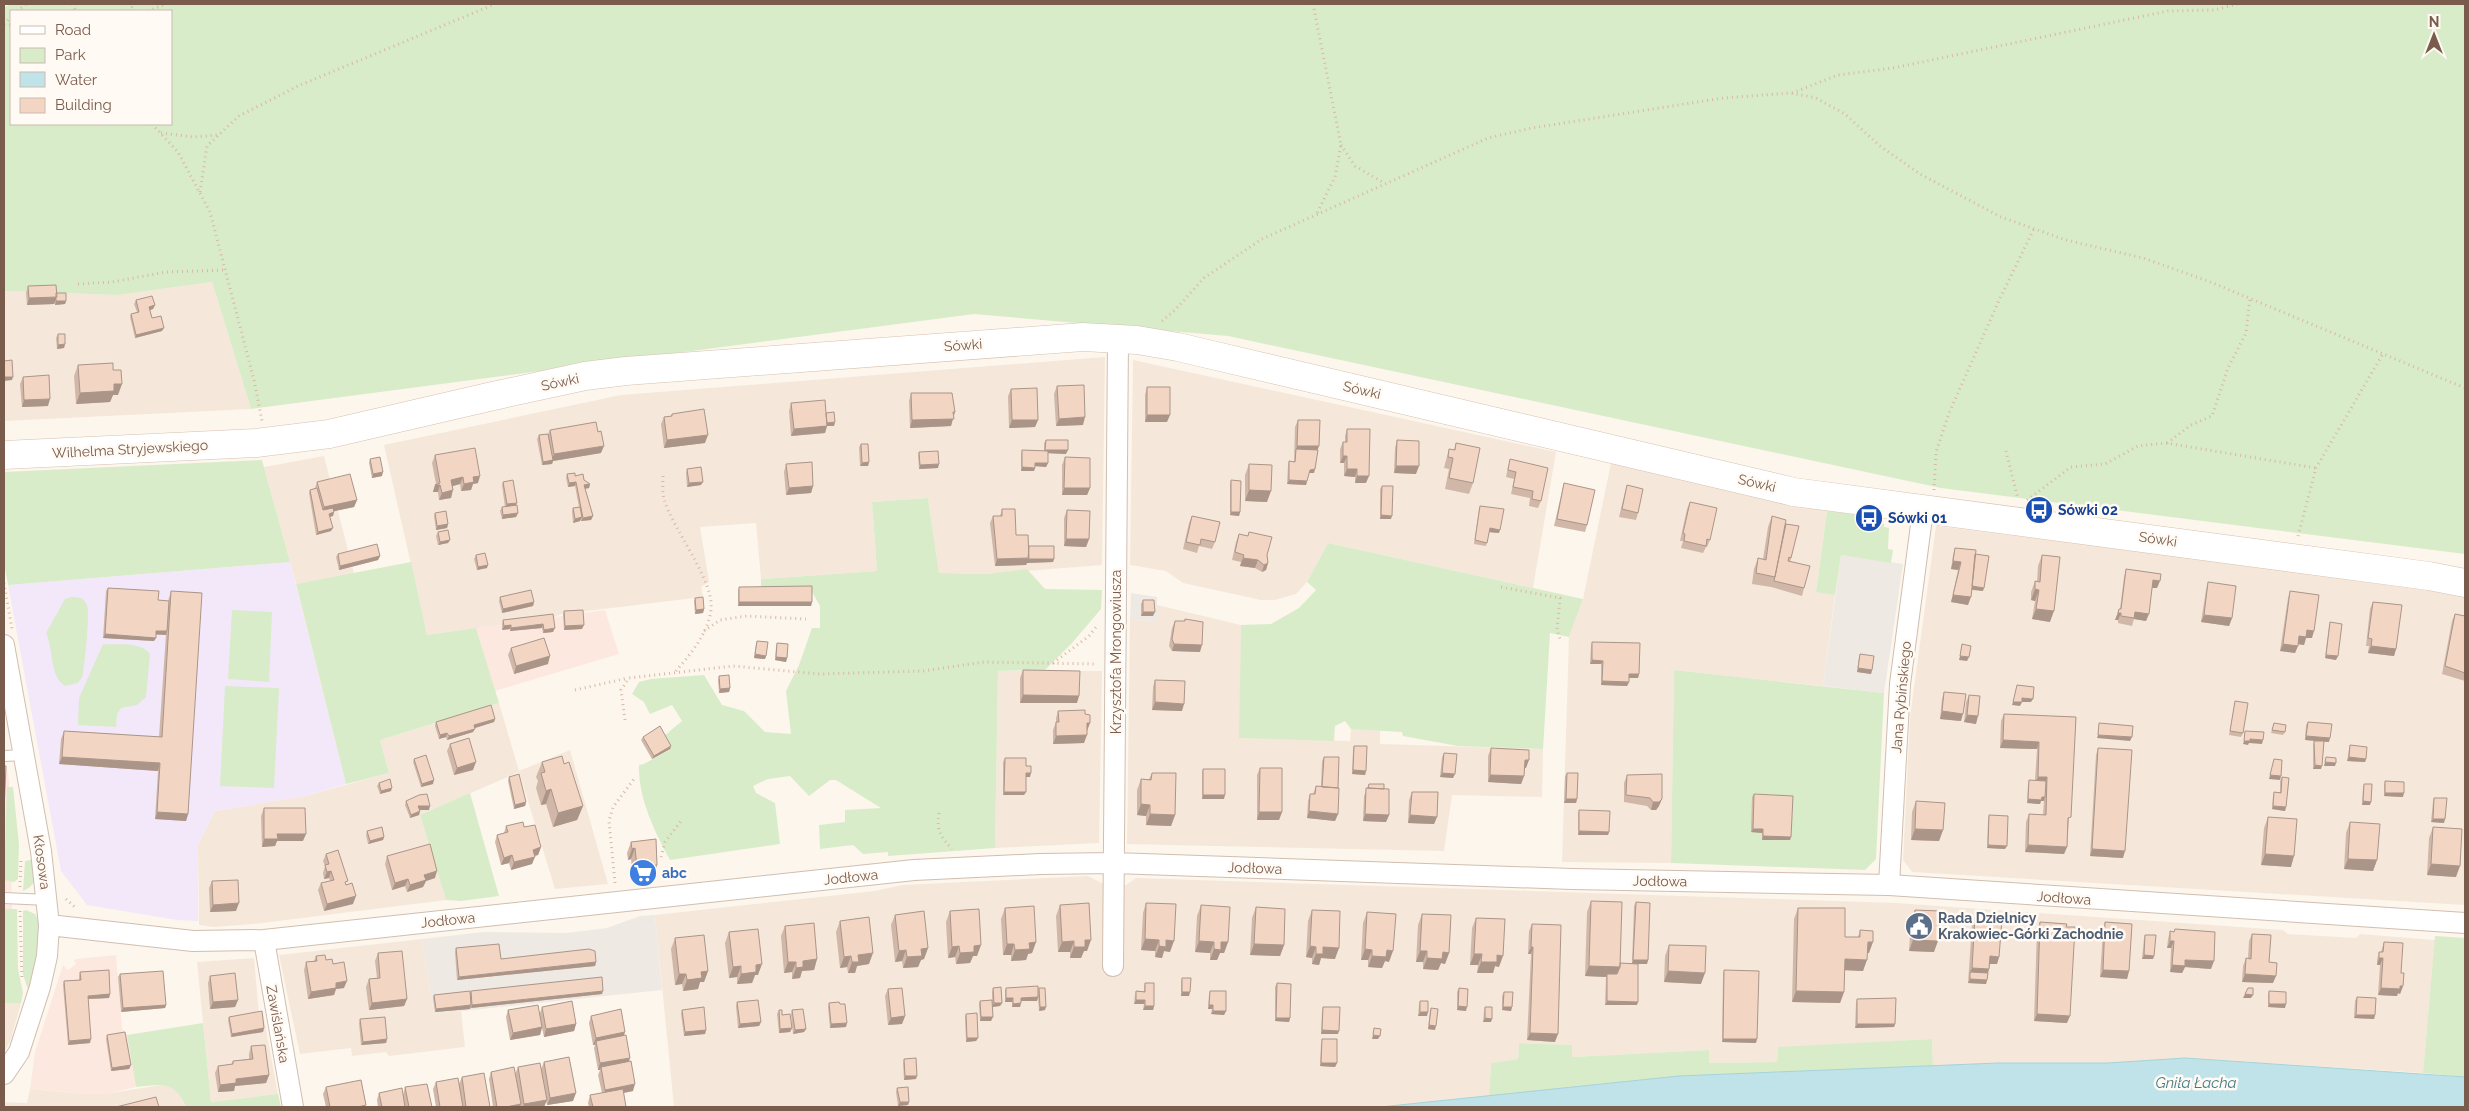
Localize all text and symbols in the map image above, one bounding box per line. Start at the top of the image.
legend [10,10,172,125]
north arrow [2409,10,2459,60]
text: N [2429,14,2439,30]
text: Road [55,21,91,39]
text: Park [55,46,86,64]
text: Water [55,71,98,89]
text: Building [55,96,112,114]
street label: Sówki [943,336,983,354]
street label: Sówki [540,370,580,394]
street label: Sówki [1341,378,1383,402]
street label: Wilhelma Stryjewskiego [52,437,208,461]
street label: Sówki [1736,471,1778,495]
bus stop icon: Sówki 02 [2024,495,2054,525]
place label: Sówki 02 [2058,502,2118,518]
bus stop icon: Sówki 01 [1854,503,1884,533]
place label: Sówki 01 [1888,510,1947,526]
street label: Sówki [2138,528,2178,550]
street label: Krzysztofa Mrongowiusza [1108,570,1124,734]
street label: Jana Rybińskiego [1888,640,1914,754]
street label: Kłosowa [30,834,54,890]
supermarket icon: abc [628,858,658,888]
street label: Jodłowa [1227,859,1283,877]
place label: abc [662,865,687,881]
street label: Jodłowa [823,866,879,888]
street label: Jodłowa [1633,873,1687,889]
street label: Jodłowa [2036,888,2092,908]
street label: Jodłowa [420,909,476,931]
place label: Rada Dzielnicy Krakowiec-Górki Zachodnie [1938,910,2124,942]
public building icon: Rada Dzielnicy Krakowiec-Górki Zachodnie [1904,911,1934,941]
street label: Zawiślańska [263,984,293,1064]
water label: Gniła Łacha [2155,1074,2237,1092]

